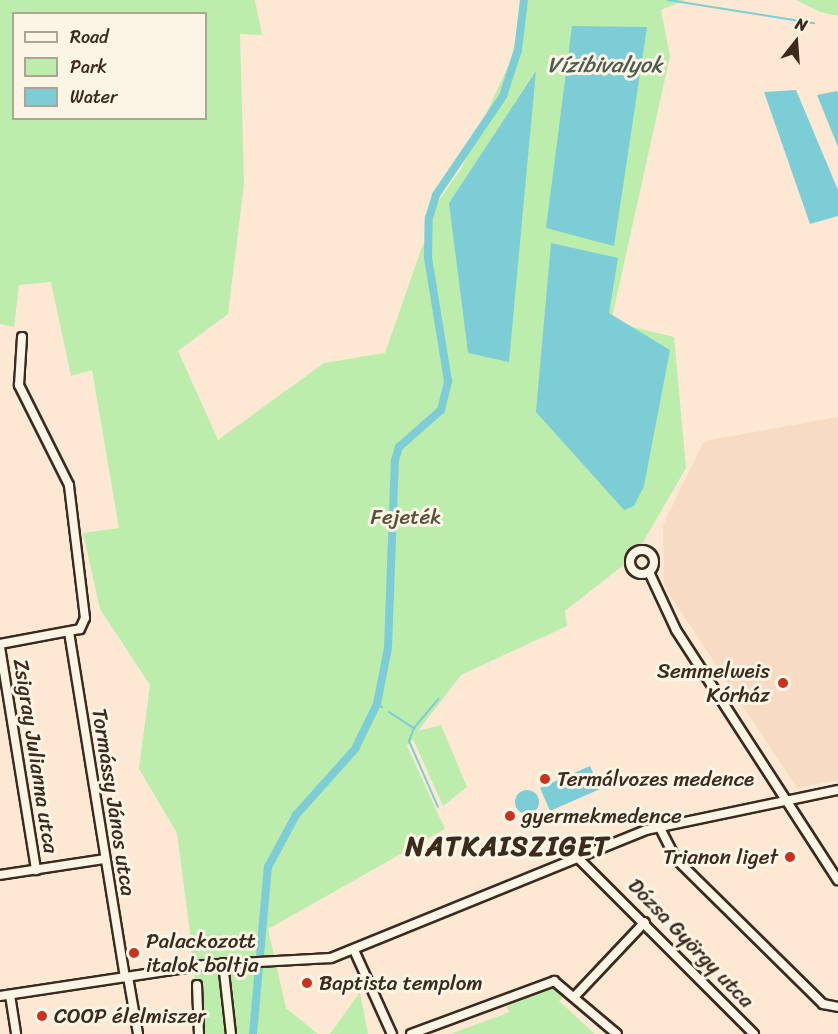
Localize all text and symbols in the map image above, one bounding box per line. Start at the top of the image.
text: N [792,9,811,40]
legend [12,12,207,120]
north arrow [766,12,826,72]
text: Road [70,21,109,53]
text: Park [70,51,107,83]
water label: Vízibivalyok [547,52,663,78]
text: Water [70,81,117,113]
park label: Fejeték [371,504,441,530]
street label: Zsigray Julianna utca [8,657,64,855]
place label: Semmelweis Kórház [657,658,770,708]
marker: Semmelweis Kórház [774,674,792,692]
street label: Tormássy János utca [87,707,141,897]
place label: Termálvozes medence [557,766,754,792]
marker: Termálvozes medence [538,772,552,786]
place label: gyermekmedence [522,803,682,829]
marker: gyermekmedence [503,809,517,823]
district label: NATKAISZIGET [408,831,608,863]
place label: Trianon liget [663,844,778,870]
marker: Trianon liget [783,850,797,864]
street label: Dózsa György utca [623,873,759,1013]
place label: Palackozott italok boltja [146,928,259,978]
marker: Palackozott italok boltja [127,946,141,960]
place label: Baptista templom [319,970,483,996]
marker: Baptista templom [300,976,314,990]
place label: COOP élelmiszer [54,1003,206,1029]
marker: COOP élelmiszer [35,1009,49,1023]

